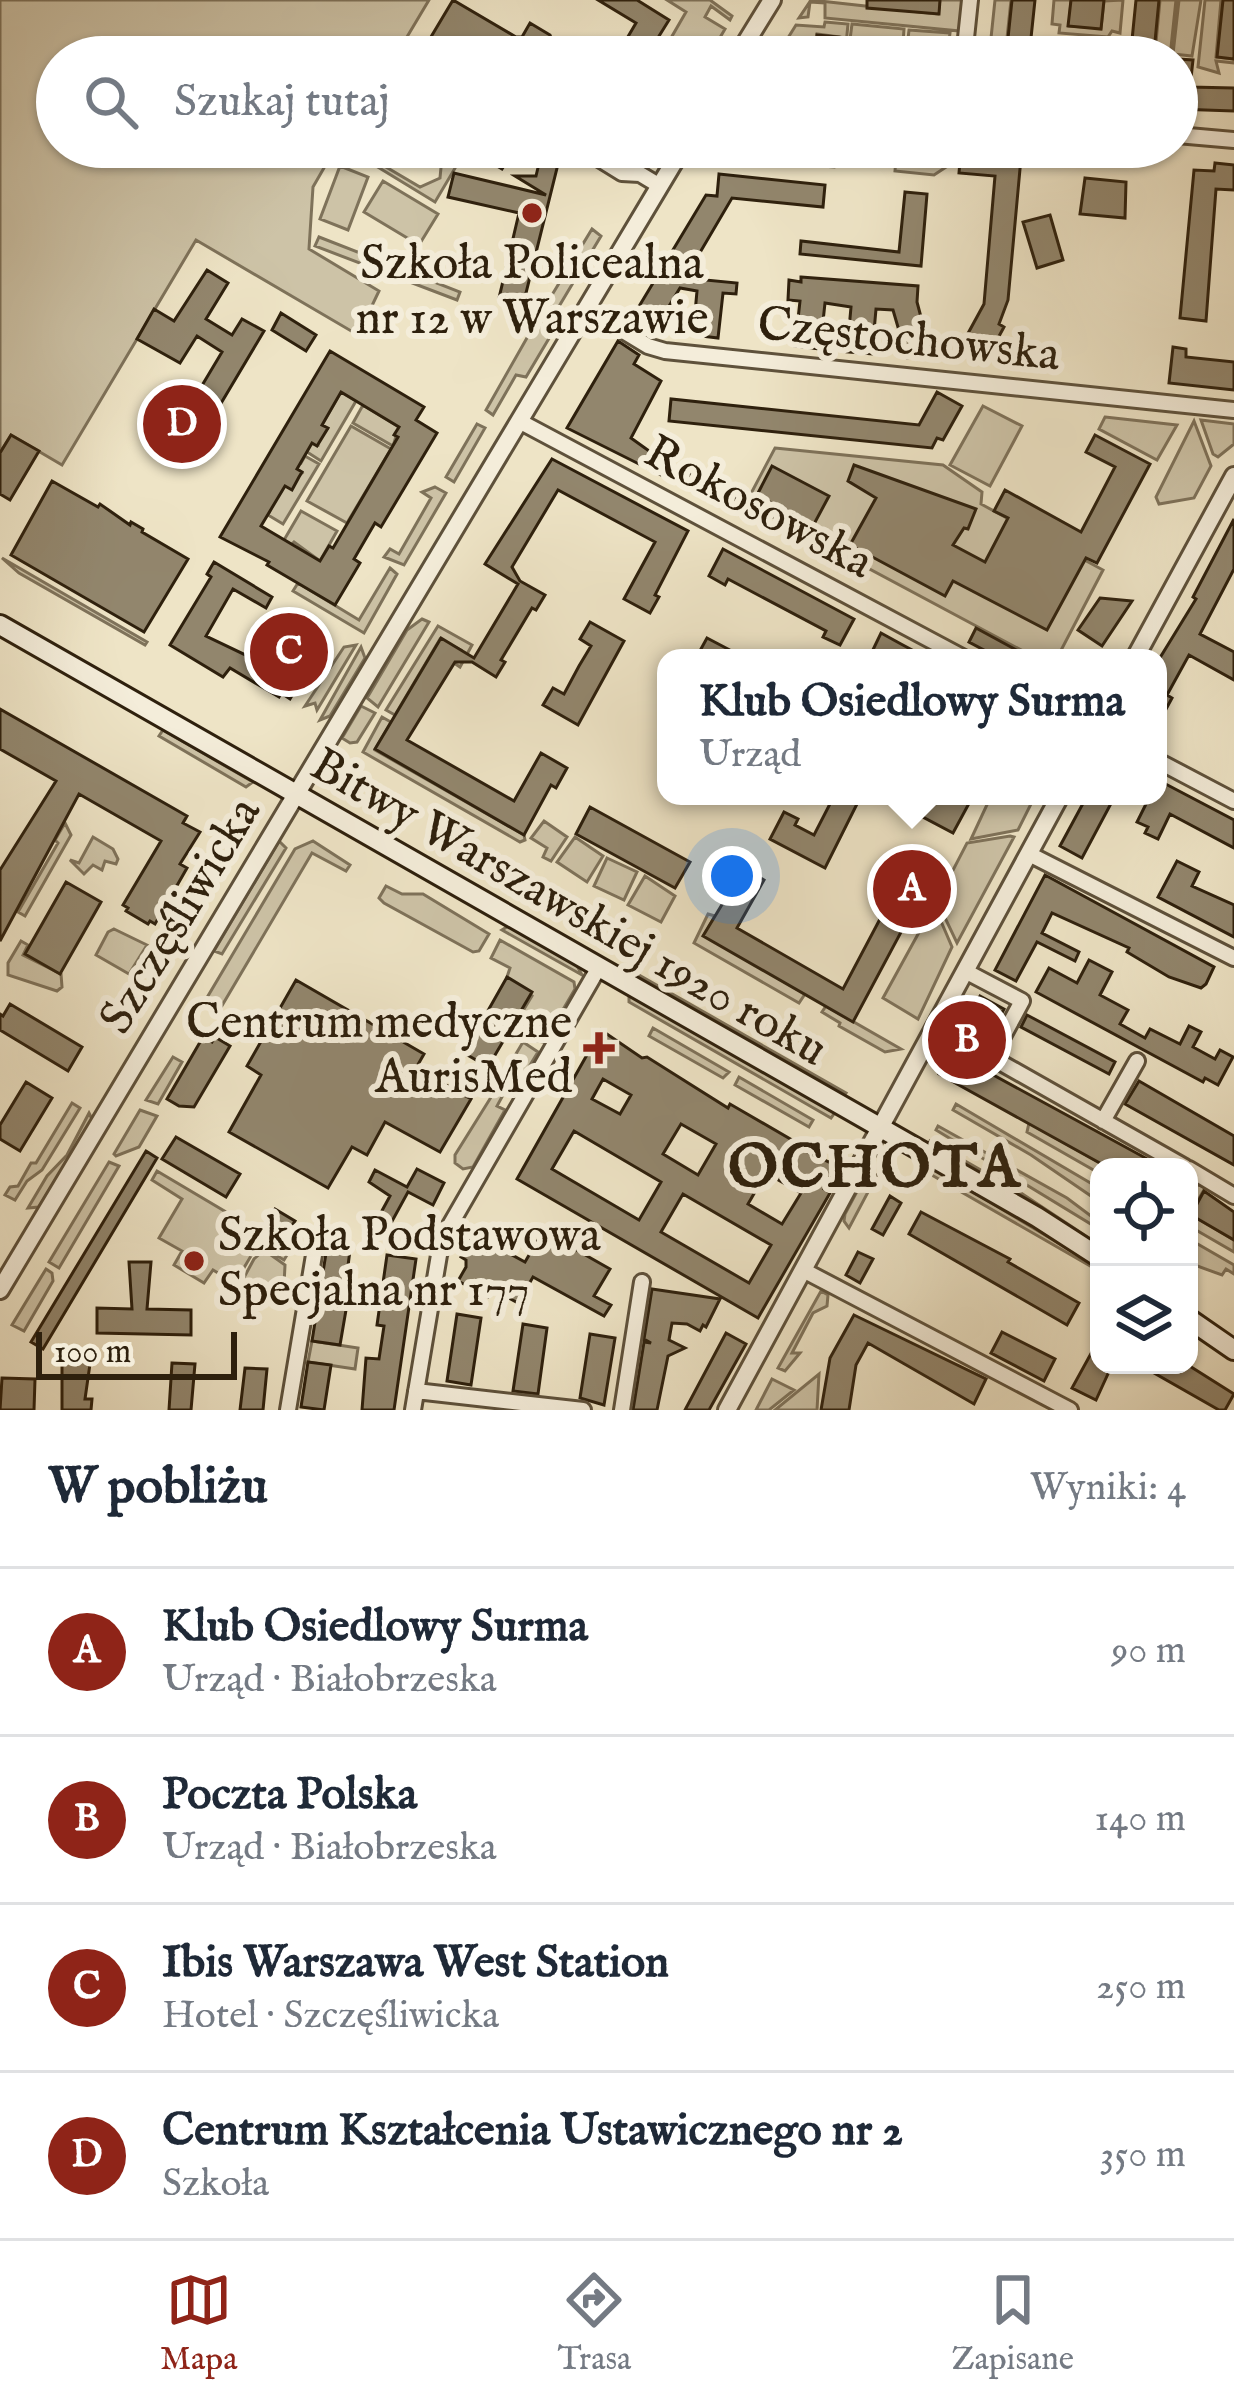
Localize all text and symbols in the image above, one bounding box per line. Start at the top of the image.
search box [36,36,1198,168]
icon: search [78,69,144,135]
text: Szukaj tutaj [174,74,390,131]
marker: Szkoła Policealna nr 12 w Warszawie [519,200,545,226]
place label: Szkoła Policealna nr 12 w Warszawie [355,235,709,350]
street label: Częstochowska [755,295,1063,387]
pin: D [143,379,221,469]
street label: Rokosowska [634,423,883,594]
pin: C [250,607,328,697]
popup [657,649,1167,805]
text: Klub Osiedlowy Surma [699,674,1125,731]
text: Urząd [699,731,801,780]
street label: Bitwy Warszawskiej 1920 roku [299,736,837,1081]
street label: Szczęśliwicka [87,787,276,1045]
pin: A [873,844,951,934]
your location [702,846,762,906]
place label: Centrum medyczne AurisMed [186,994,572,1109]
pin: B [928,995,1006,1085]
marker: Centrum medyczne AurisMed [583,1032,615,1064]
district label: OCHOTA [728,1132,1022,1208]
map controls [1090,1158,1198,1374]
button: locate [1090,1158,1198,1266]
place label: Szkoła Podstawowa Specjalna nr 177 [218,1207,601,1322]
marker: Szkoła Podstawowa Specjalna nr 177 [181,1248,207,1274]
button: layers [1090,1266,1198,1374]
scale bar [36,1326,237,1379]
text: 100 m [54,1332,131,1374]
text: W pobliżu [48,1456,268,1521]
text: Wyniki: 4 [1030,1464,1186,1513]
text: Klub Osiedlowy Surma [162,1599,588,1656]
text: A [74,1627,100,1676]
text: 90 m [1111,1627,1186,1676]
text: Urząd · Białobrzeska [162,1656,497,1705]
text: Poczta Polska [162,1767,417,1824]
text: B [74,1795,100,1844]
text: 140 m [1095,1795,1186,1844]
text: Urząd · Białobrzeska [162,1824,497,1873]
text: Ibis Warszawa West Station [162,1935,669,1992]
text: C [73,1963,101,2012]
text: 250 m [1096,1963,1186,2012]
text: Hotel · Szczęśliwicka [162,1992,499,2041]
text: Centrum Kształcenia Ustawicznego nr 2 [162,2103,903,2160]
text: D [71,2131,103,2180]
text: 350 m [1100,2131,1186,2180]
text: Szkoła [162,2160,269,2209]
tab: Mapa [160,2267,237,2381]
tab: Trasa [558,2267,631,2381]
tab: Zapisane [951,2267,1074,2381]

